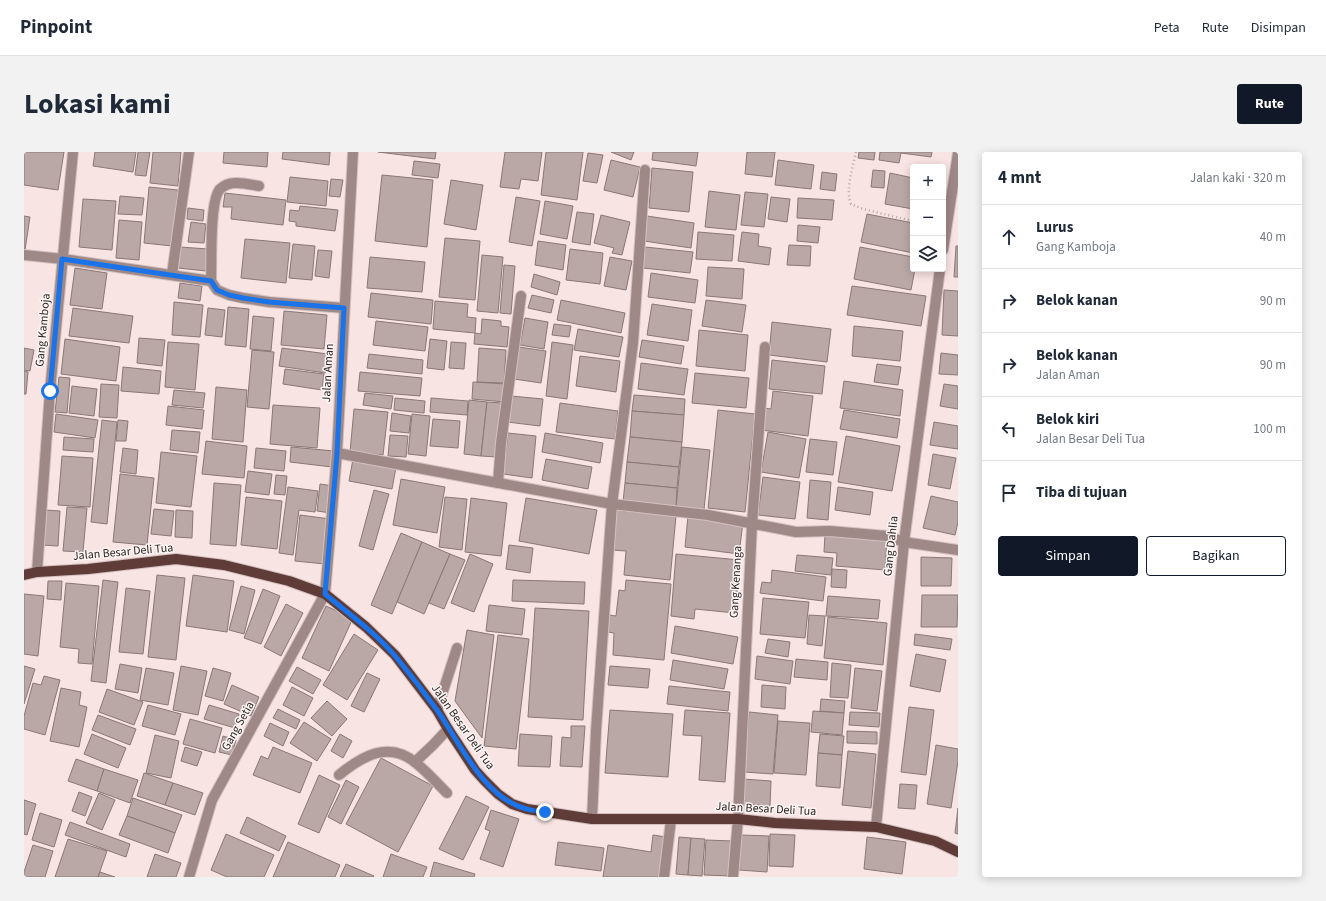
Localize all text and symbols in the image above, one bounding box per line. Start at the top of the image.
text: Pinpoint [20,14,92,41]
text: Peta [1154,18,1180,38]
text: Rute [1202,18,1229,38]
text: Disimpan [1251,18,1306,38]
text: Lokasi kami [24,84,171,124]
button: Rute [1237,84,1302,124]
map controls [910,164,946,272]
button: + [910,164,946,200]
text: 4 mnt [998,166,1041,190]
text: Jalan kaki · 320 m [1190,169,1286,187]
button: − [910,200,946,236]
text: Lurus [1036,217,1073,238]
icon: ahead [998,226,1020,248]
text: 40 m [1260,228,1286,246]
button: layers [910,236,946,272]
text: Gang Kamboja [1036,238,1116,256]
icon: right [998,290,1020,312]
text: Belok kanan [1036,290,1118,311]
text: 90 m [1260,292,1286,310]
street label: Gang Kamboja [31,293,55,367]
street label: Jalan Aman [318,343,338,403]
text: Belok kanan [1036,345,1118,366]
icon: right [998,354,1020,376]
text: 90 m [1260,356,1286,374]
text: Jalan Aman [1036,366,1100,384]
route start [41,382,59,400]
text: Belok kiri [1036,409,1099,430]
icon: left [998,418,1020,440]
text: 100 m [1253,420,1286,438]
text: Jalan Besar Deli Tua [1036,430,1145,448]
icon: arrive [998,482,1020,504]
text: Tiba di tujuan [1036,482,1127,503]
street label: Gang Dahlia [879,515,903,577]
button: Simpan [998,536,1138,576]
button: Bagikan [1146,536,1286,576]
street label: Jalan Besar Deli Tua [72,539,174,565]
street label: Gang Kenanga [726,545,746,619]
street label: Jalan Besar Deli Tua [427,681,499,773]
street label: Gang Setia [218,698,258,754]
street label: Jalan Besar Deli Tua [715,798,817,820]
route end [536,803,554,821]

